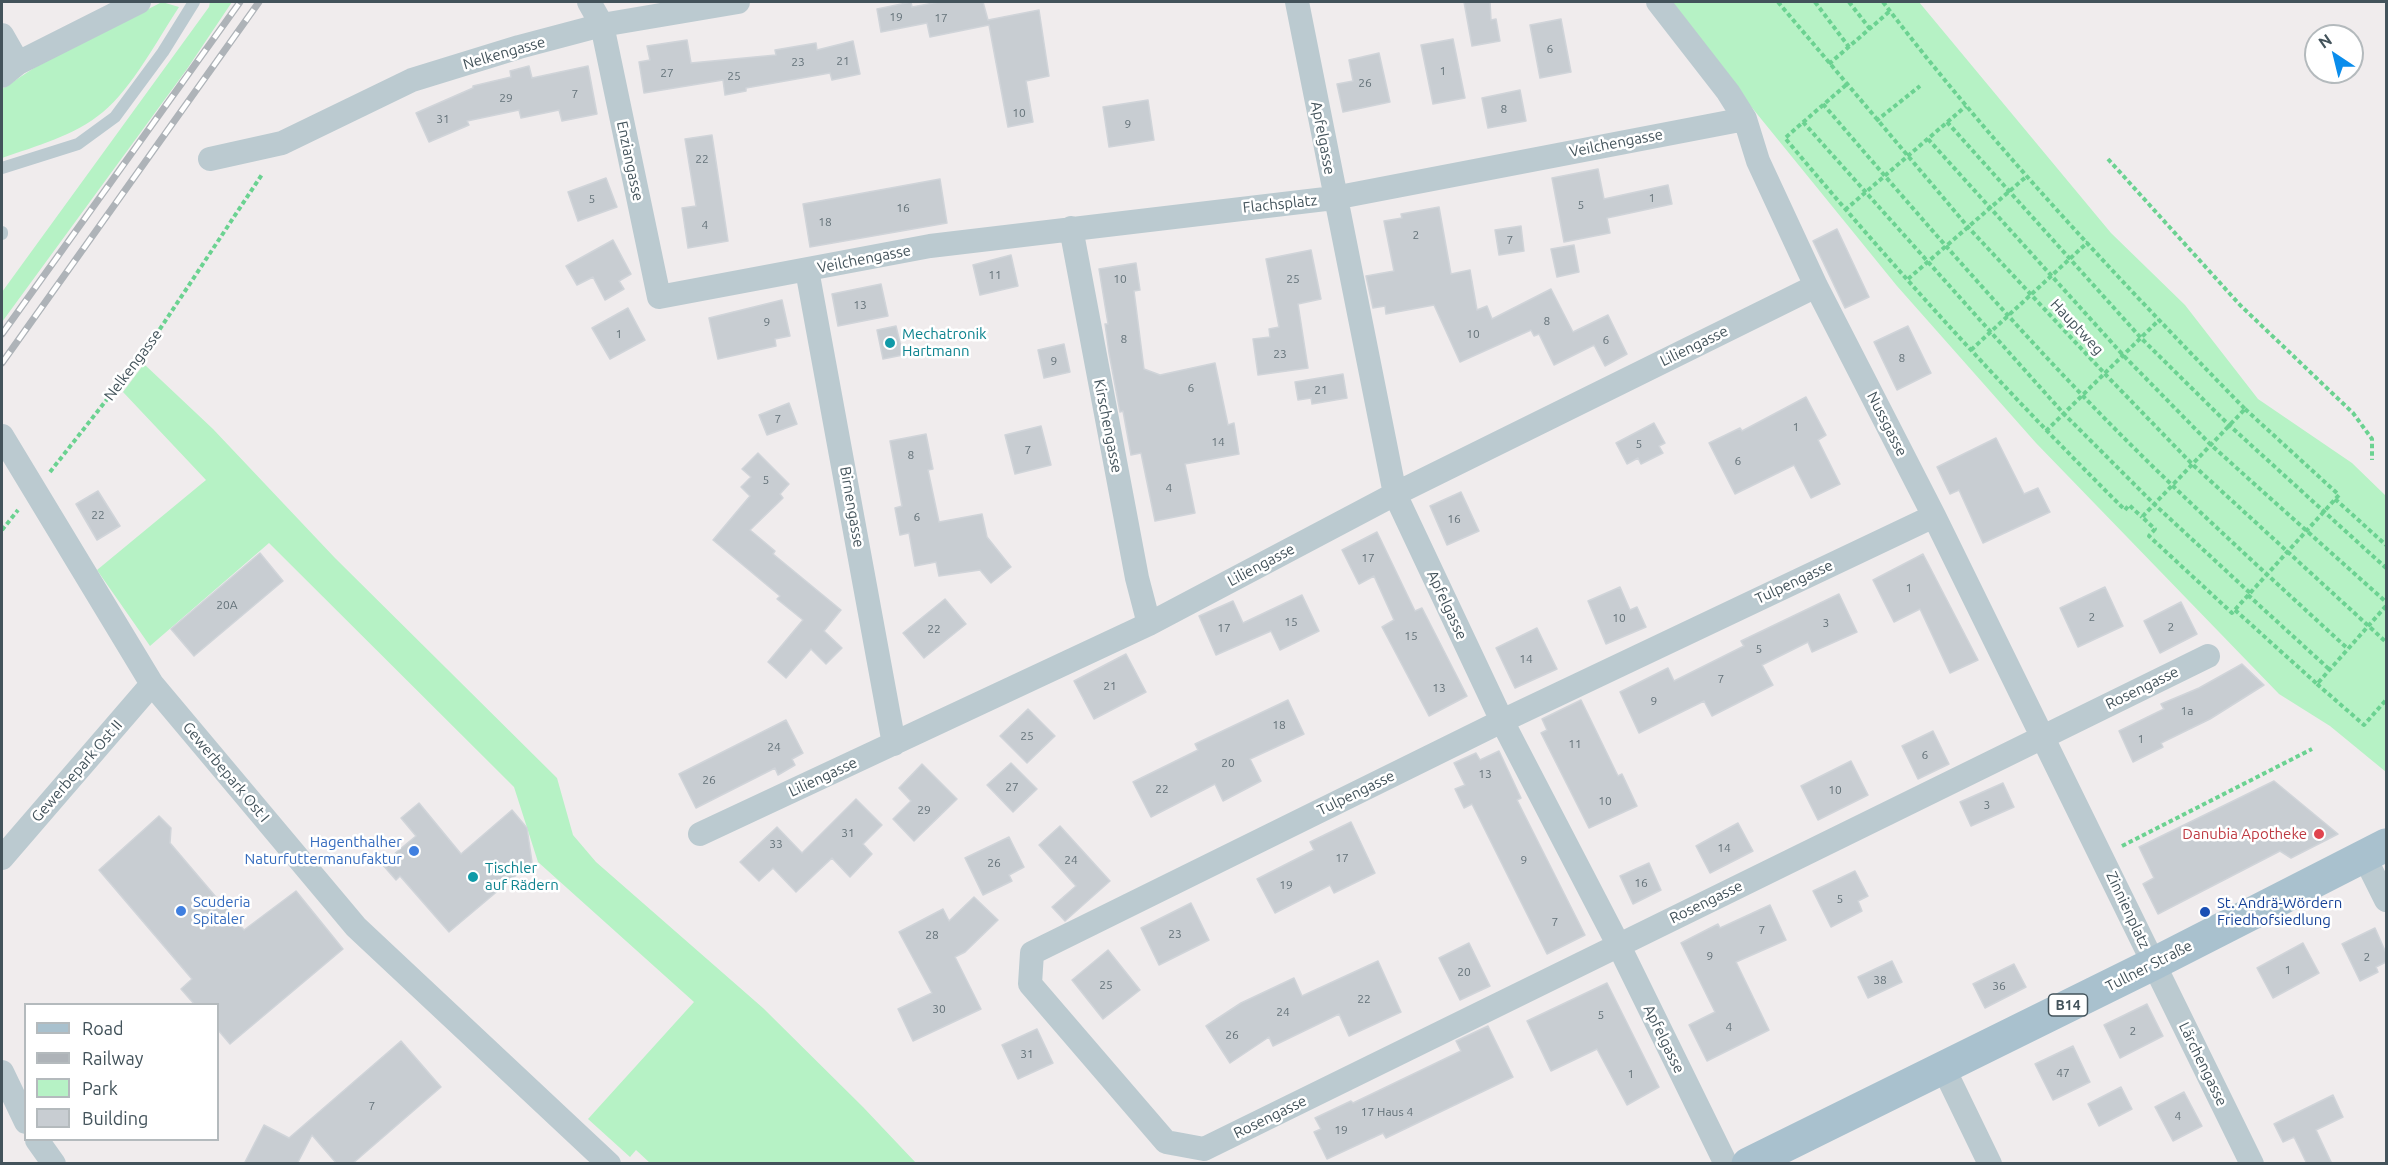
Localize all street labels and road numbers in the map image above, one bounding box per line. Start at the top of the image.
street label: Nelkengasse [461,33,547,73]
street label: Apfelgasse [1307,100,1339,176]
street label: Enziangasse [613,119,647,203]
street label: Veilchengasse [1568,125,1664,161]
street label: Flachsplatz [1242,191,1318,217]
street label: Veilchengasse [816,241,912,277]
street label: Hauptweg [2047,295,2107,359]
street label: Liliengasse [1657,322,1731,370]
street label: Nelkengasse [100,326,166,404]
street label: Kirschengasse [1090,378,1126,474]
street label: Nussgasse [1863,389,1911,459]
street label: Birnengasse [836,465,868,549]
street label: Liliengasse [1224,540,1298,590]
street label: Tulpengasse [1752,556,1836,608]
street label: Apfelgasse [1423,568,1471,642]
street label: Rosengasse [2103,663,2181,713]
street label: Gewerbepark Ost II [28,716,126,826]
street label: Gewerbepark Ost I [179,718,273,826]
street label: Liliengasse [786,753,860,801]
street label: Tulpengasse [1314,767,1398,819]
street label: Zinnienplatz [2102,869,2154,951]
street label: Rosengasse [1667,877,1745,927]
street label: Tullner Straße [2103,936,2195,996]
road number: B14 [2048,994,2088,1016]
street label: Apfelgasse [1640,1002,1688,1076]
street label: Lärchengasse [2175,1019,2231,1109]
street label: Rosengasse [1231,1092,1309,1142]

